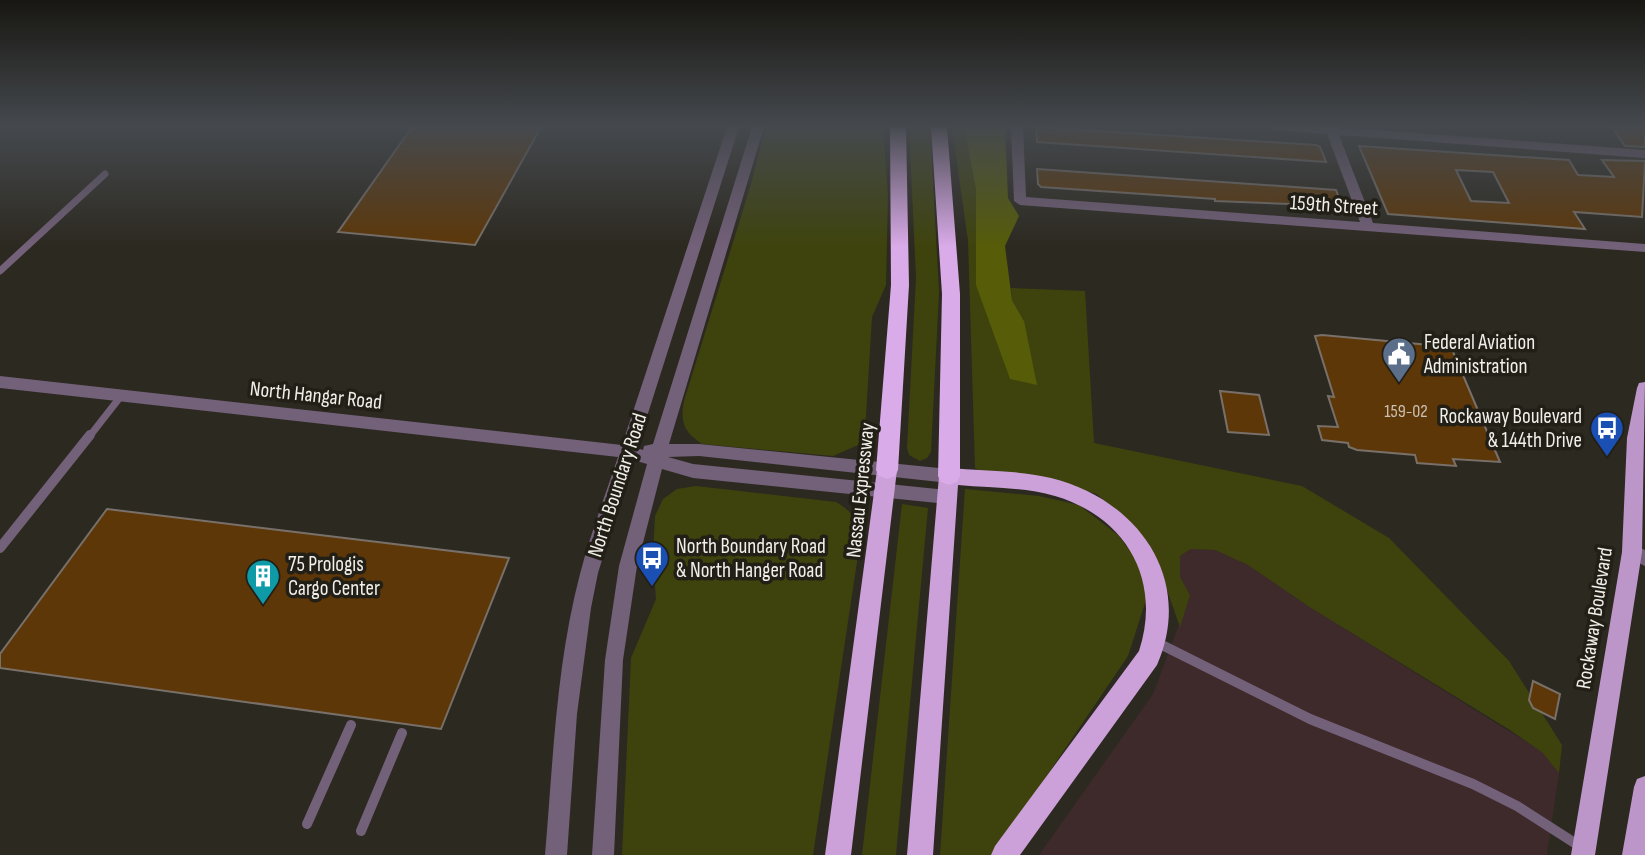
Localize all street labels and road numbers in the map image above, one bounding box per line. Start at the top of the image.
street label: 159th Street [1289,190,1379,221]
street label: North Hangar Road [249,376,383,415]
street label: North Boundary Road [582,410,652,560]
street label: Nassau Expressway [841,421,880,559]
street label: Rockaway Boulevard [1571,546,1618,691]

